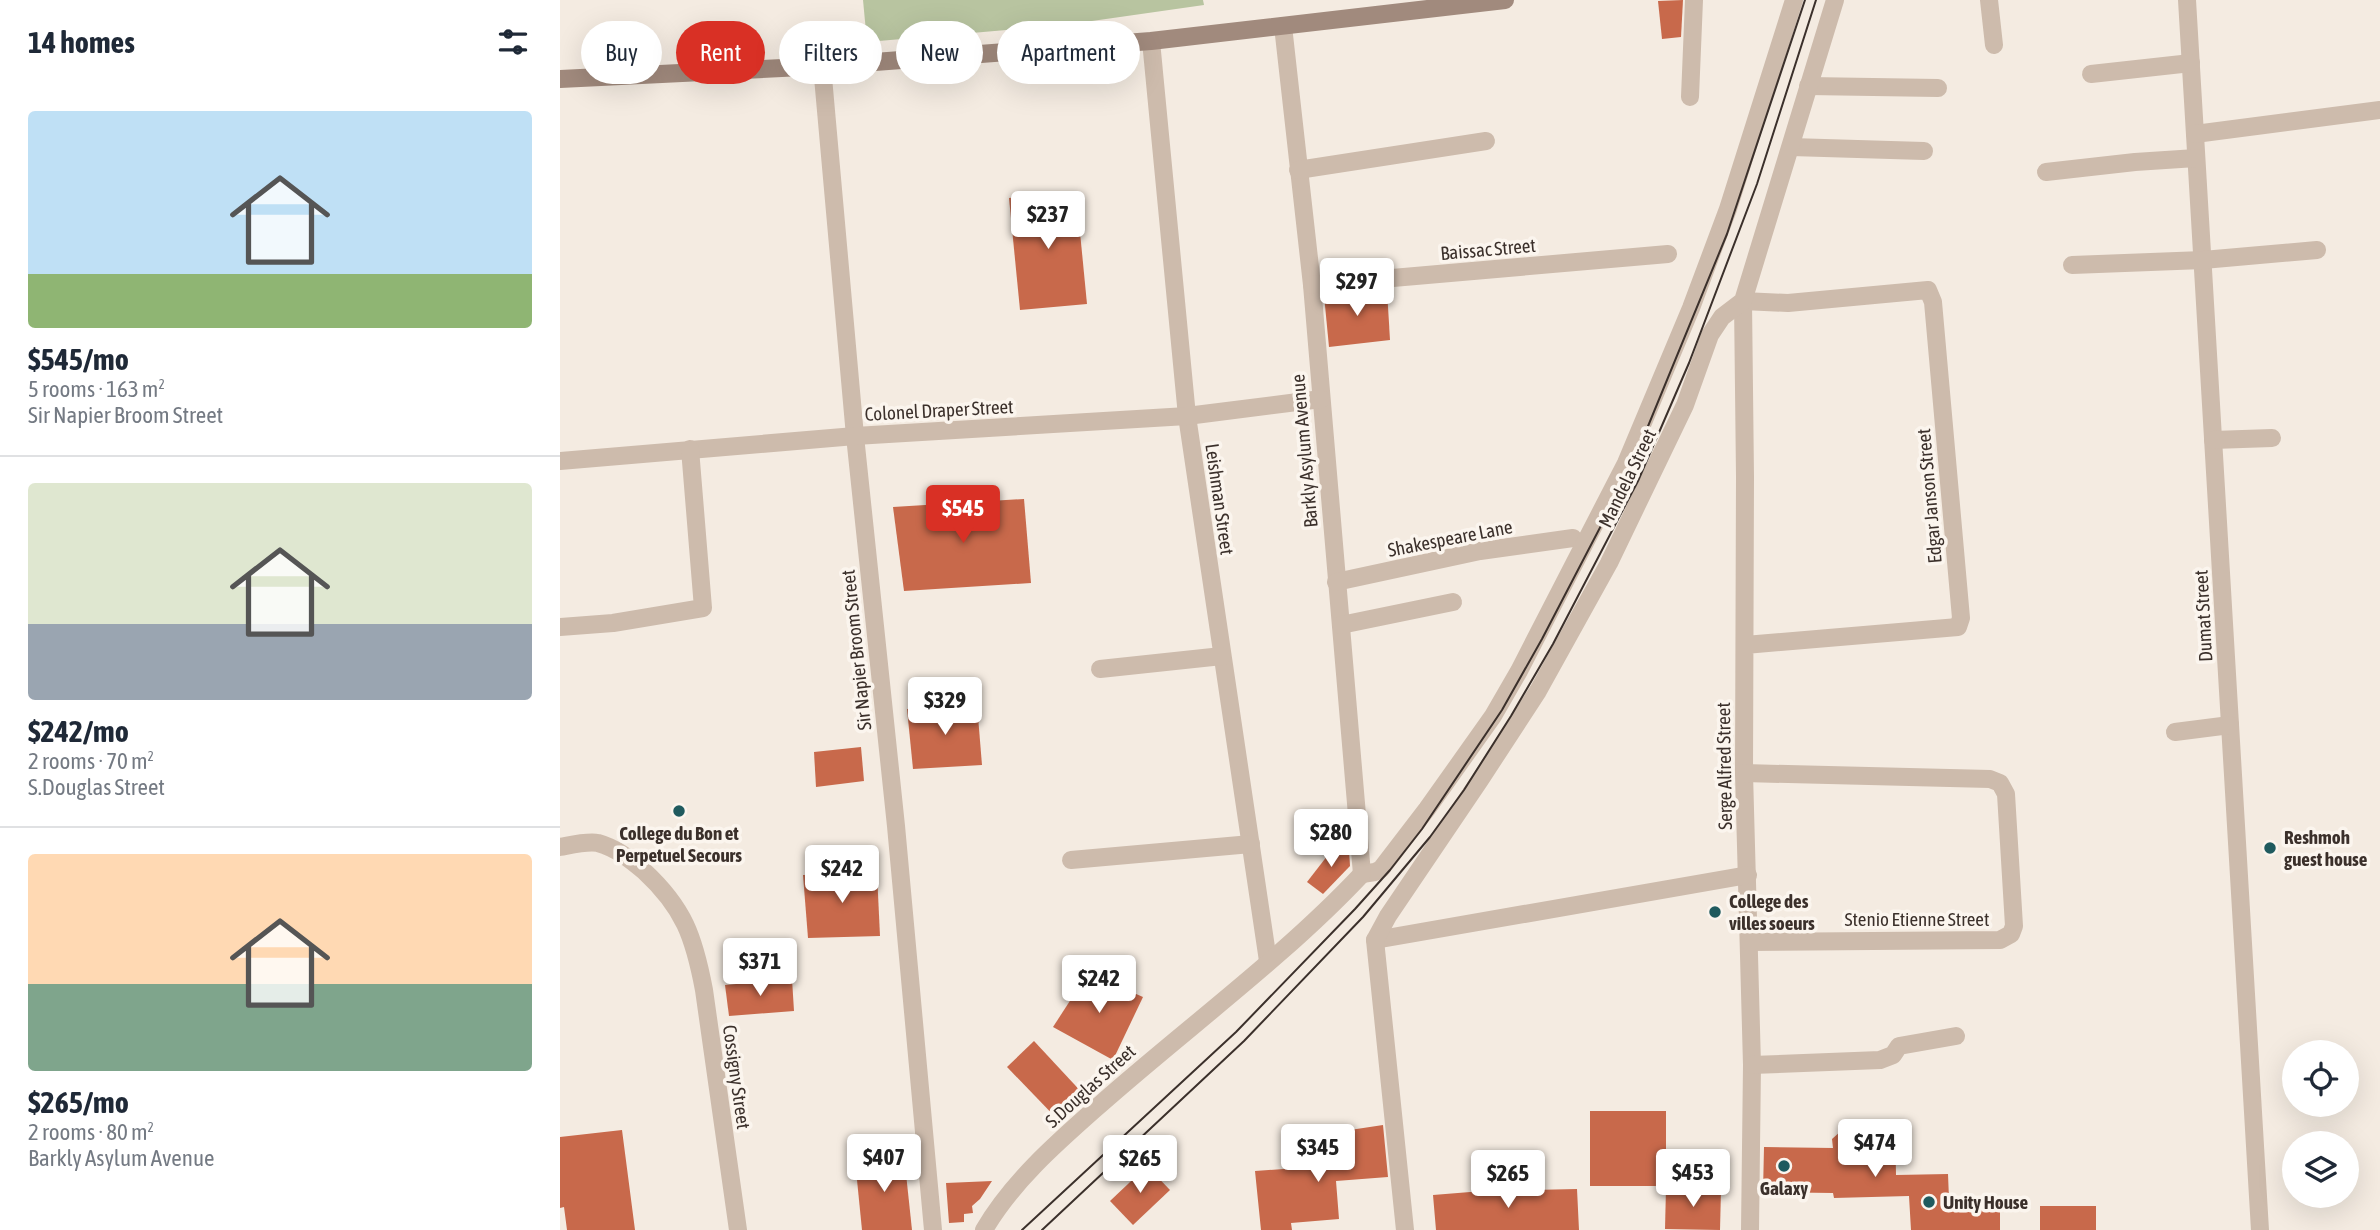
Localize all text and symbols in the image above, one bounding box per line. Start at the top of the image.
chip: Buy [581,21,662,84]
chip: Rent [676,21,765,84]
chip: Filters [779,21,882,84]
chip: New [896,21,983,84]
chip: Apartment [997,21,1140,84]
icon: filters [494,23,532,61]
text: 14 homes [28,25,135,59]
icon: home [217,157,343,283]
pin: $237 [1007,191,1089,251]
text: $237 [1027,201,1069,227]
street label: Baissac Street [1439,234,1537,264]
pin: $297 [1316,258,1398,318]
text: $297 [1336,268,1378,294]
text: $545/mo [28,342,129,376]
street label: Barkly Asylum Avenue [1286,373,1322,529]
text: 5 rooms · 163 m² [28,376,165,402]
street label: Colonel Draper Street [864,395,1014,425]
text: Sir Napier Broom Street [28,402,223,428]
street label: Mandela Street [1594,425,1660,531]
street label: Edgar Janson Street [1912,428,1946,564]
street label: Leishman Street [1201,442,1239,556]
pin: $545 [922,486,1004,545]
text: $545 [942,495,984,521]
street label: Shakespeare Lane [1386,515,1514,561]
icon: home [217,529,343,655]
street label: Sir Napier Broom Street [837,569,875,731]
street label: Dumat Street [2190,569,2216,663]
pin: $329 [904,678,986,737]
text: $329 [924,687,966,713]
street label: Serge Alfred Street [1712,702,1736,830]
text: $242/mo [28,714,129,748]
text: 2 rooms · 70 m² [28,748,154,774]
text: S.Douglas Street [28,774,165,800]
marker: College du Bon et Perpetuel Secours [671,803,687,819]
pin: $280 [1290,810,1372,869]
text: $280 [1310,819,1352,845]
place label: College du Bon et Perpetuel Secours [616,822,742,866]
place label: Reshmoh guest house [2284,826,2368,870]
marker: Reshmoh guest house [2262,840,2278,856]
pin: $242 [801,846,883,905]
text: $242 [821,855,863,881]
place label: College des villes soeurs [1729,890,1815,934]
icon: home [217,900,343,1026]
marker: College des villes soeurs [1707,904,1723,920]
street label: Stenio Etienne Street [1845,908,1989,930]
pin: $371 [719,939,801,998]
text: $371 [739,948,781,974]
pin: $242 [1058,956,1140,1015]
text: $242 [1078,965,1120,991]
street label: Cossigny Street [719,1024,755,1130]
street label: S.Douglas Street [1041,1040,1139,1132]
map controls [2282,1040,2359,1208]
button: locate [2282,1040,2359,1117]
text: $265/mo [28,1085,129,1119]
text: 2 rooms · 80 m² [28,1119,154,1145]
pin: $474 [1834,1120,1916,1179]
pin: $345 [1277,1124,1359,1184]
text: $474 [1854,1129,1896,1155]
button: layers [2282,1131,2359,1208]
pin: $407 [843,1134,925,1194]
text: $345 [1297,1134,1339,1160]
pin: $265 [1099,1136,1181,1195]
text: $407 [863,1144,905,1170]
text: Barkly Asylum Avenue [28,1145,214,1171]
text: $265 [1119,1145,1161,1171]
pin: $265 [1467,1150,1549,1210]
pin: $453 [1652,1150,1734,1209]
marker: Galaxy [1776,1158,1792,1174]
text: $453 [1672,1159,1714,1185]
text: $265 [1487,1160,1529,1186]
place label: Galaxy [1760,1177,1808,1199]
place label: Unity House [1943,1191,2029,1213]
marker: Unity House [1921,1194,1937,1210]

